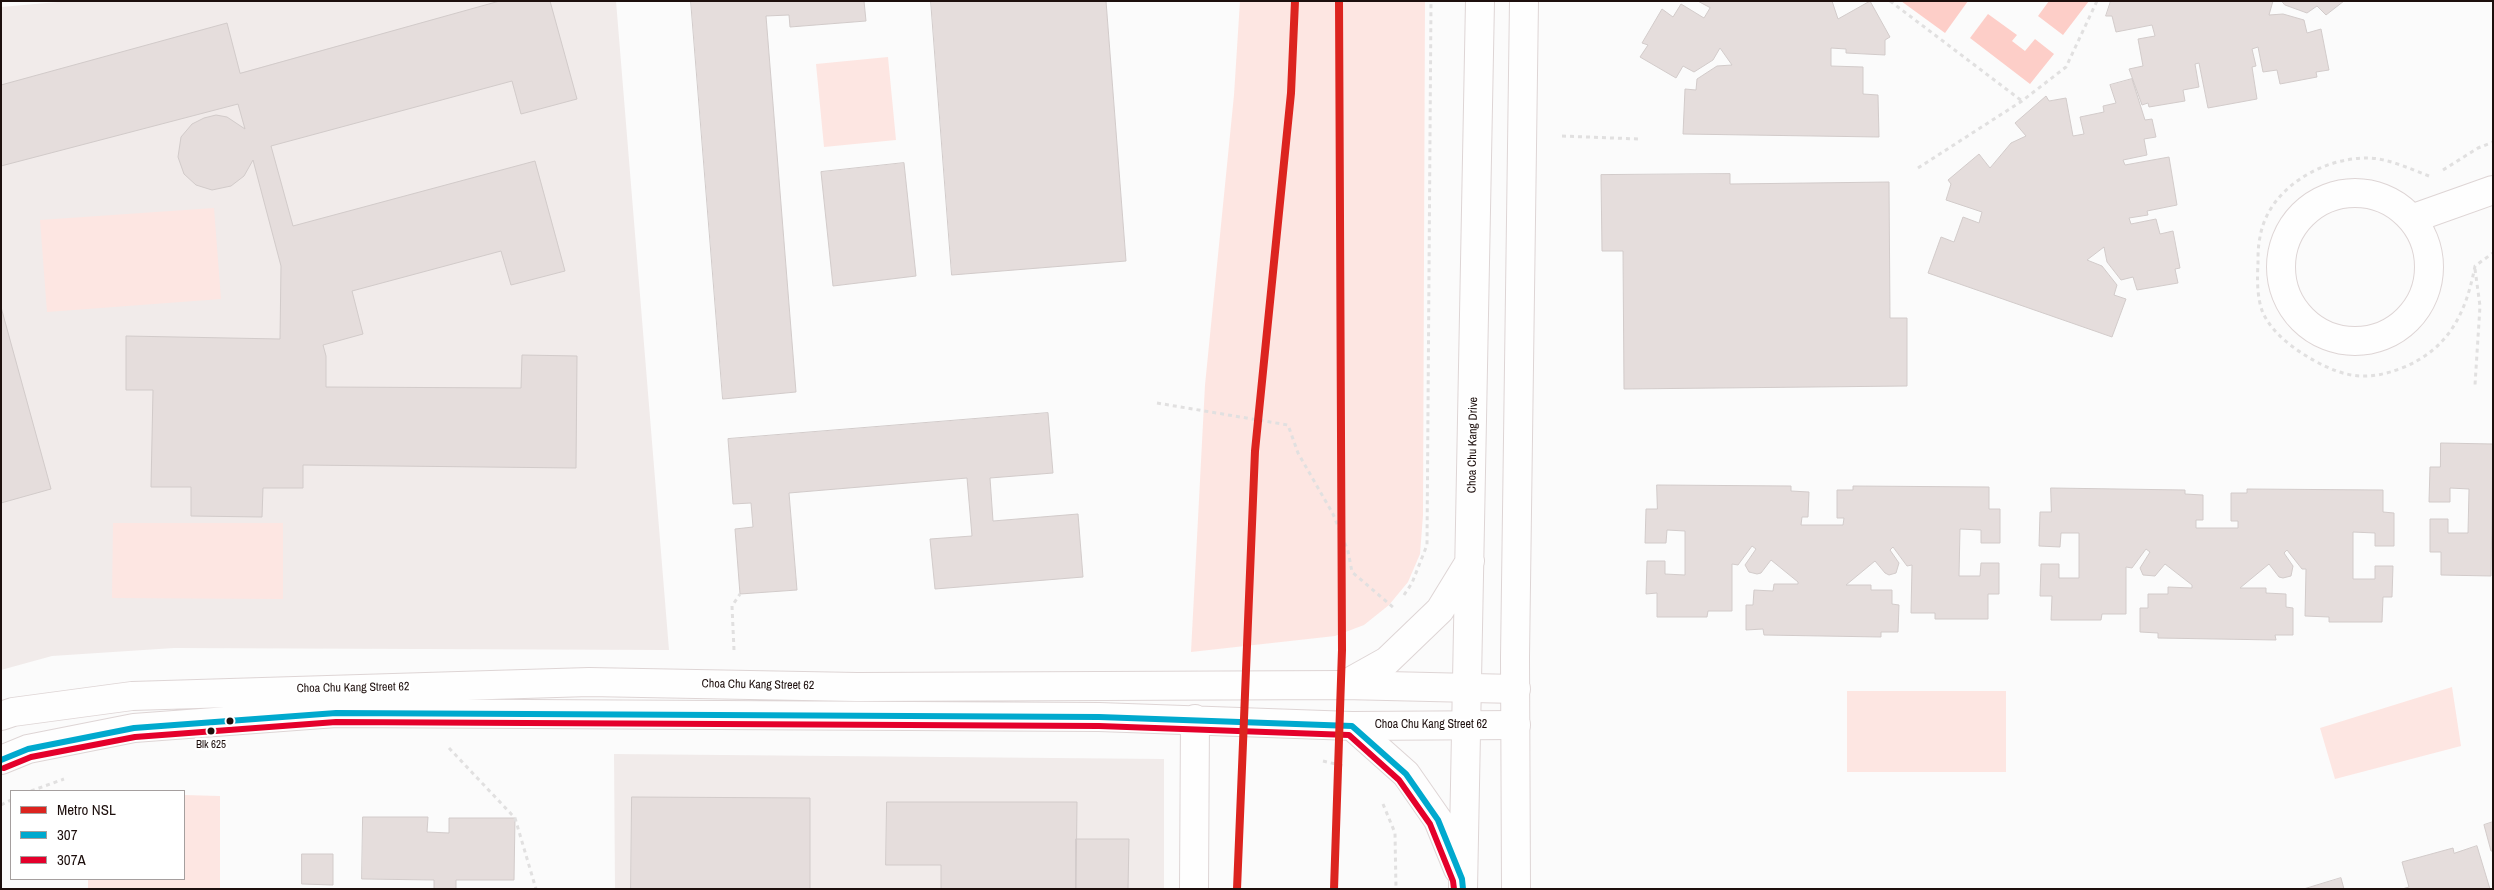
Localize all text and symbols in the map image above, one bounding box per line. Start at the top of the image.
street label: Choa Chu Kang Drive [1465,397,1481,493]
street label: Choa Chu Kang Street 62 [702,677,814,693]
street label: Choa Chu Kang Street 62 [297,680,409,696]
unlabelled marker [225,716,235,726]
street label: Choa Chu Kang Street 62 [1375,718,1487,732]
marker: Blk 625 [206,726,216,736]
place label: Blk 625 [196,738,226,752]
legend [10,790,185,880]
text: Metro NSL [57,799,116,820]
text: 307 [57,824,78,845]
text: 307A [57,849,86,870]

